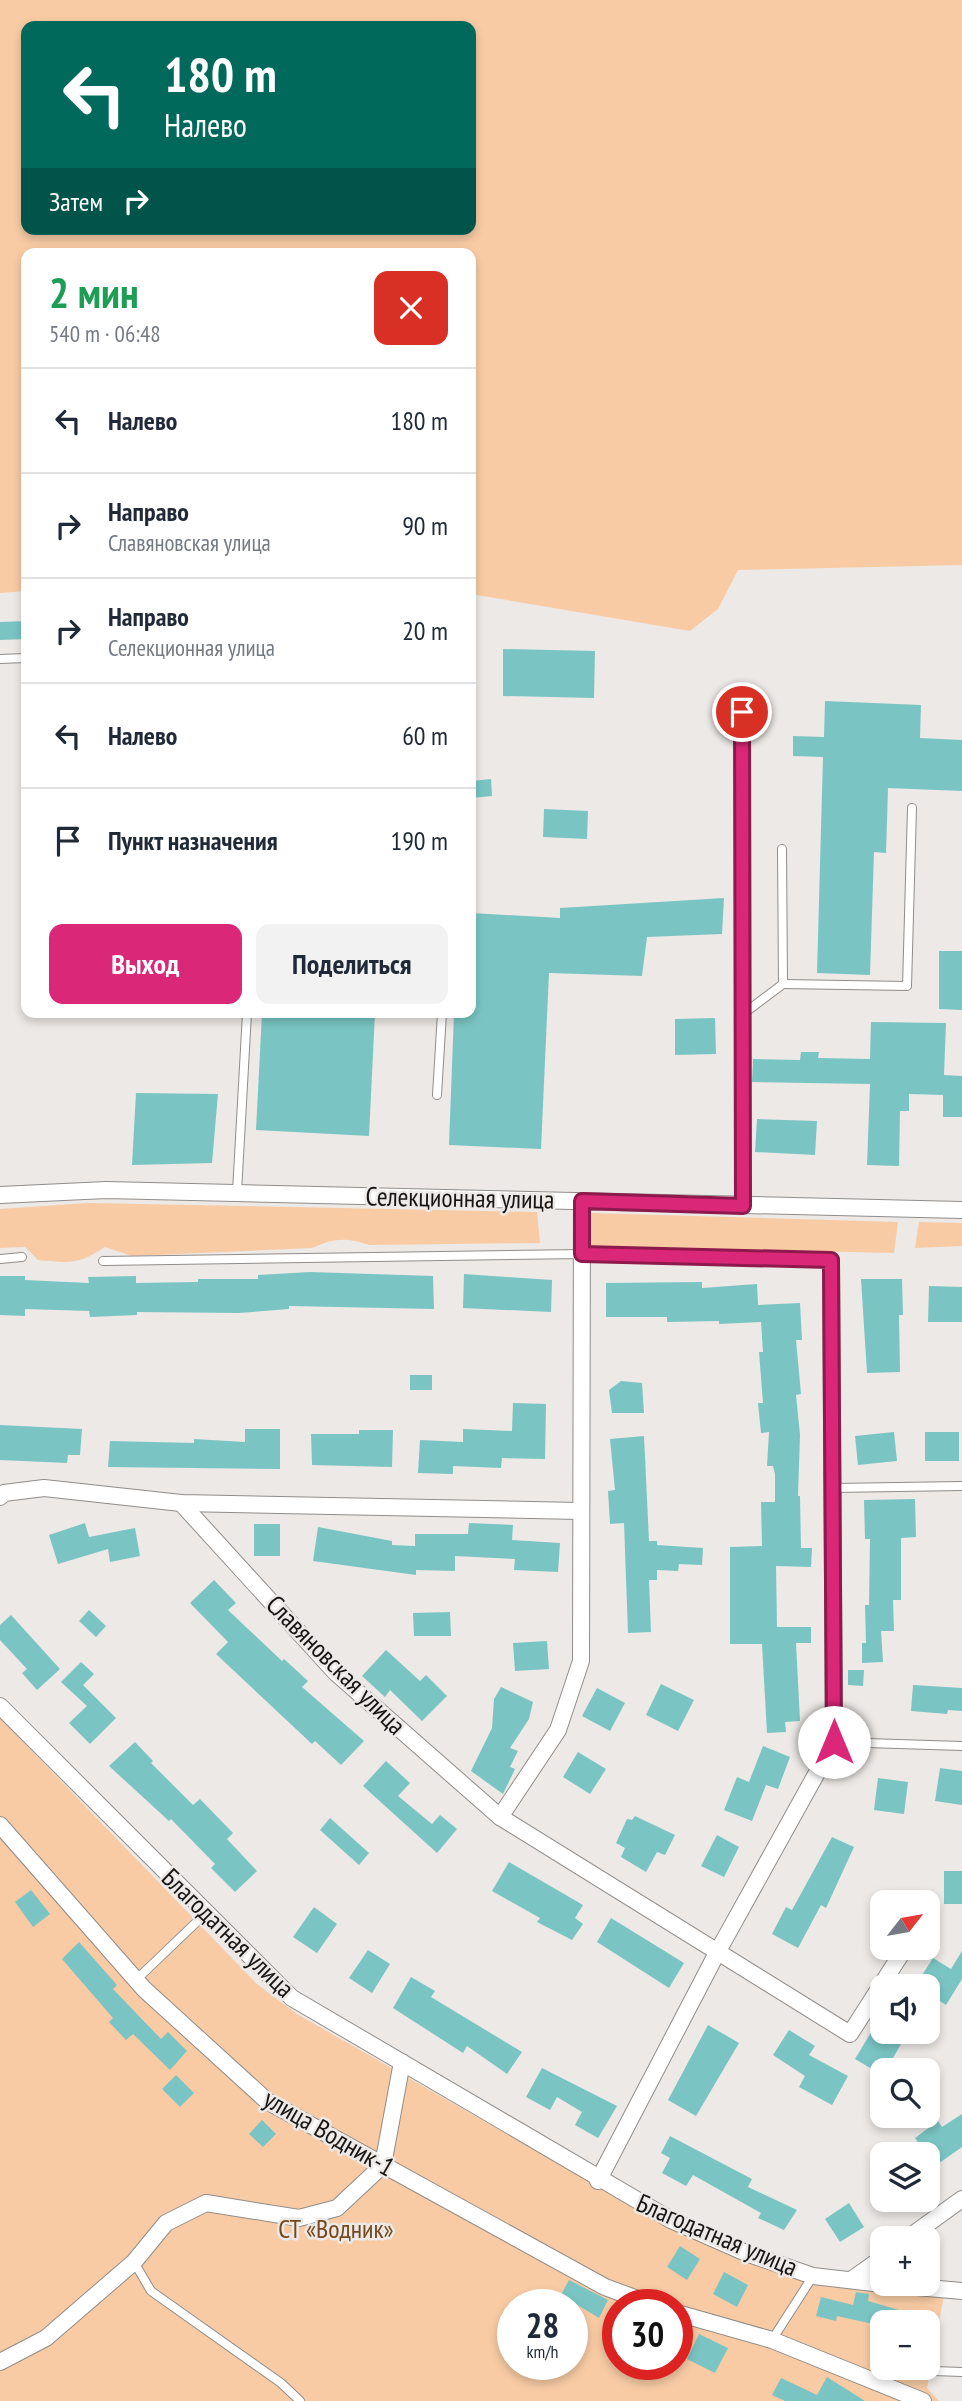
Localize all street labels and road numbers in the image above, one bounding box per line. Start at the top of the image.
street label: Селекционная улица [365,1179,555,1216]
street label: Славяновская улица [260,1588,413,1741]
street label: Благодатная улица [155,1861,302,2004]
street label: улица Водник-1 [258,2082,401,2183]
street label: Благодатная улица [632,2186,803,2283]

